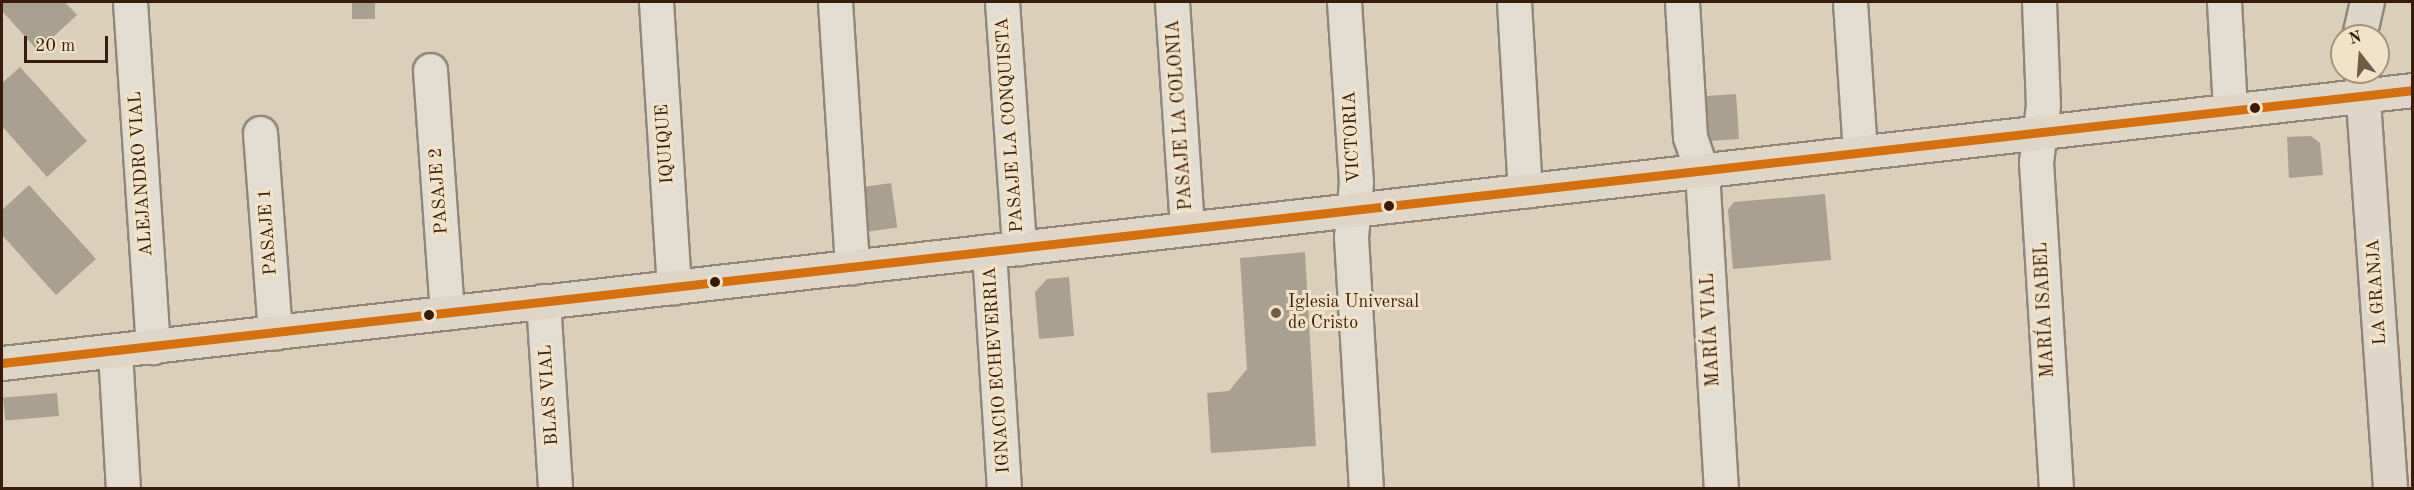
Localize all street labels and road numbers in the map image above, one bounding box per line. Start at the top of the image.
street label: PASAJE LA CONQUISTA [992,17,1028,233]
street label: PASAJE LA COLONIA [1163,19,1197,211]
street label: VICTORIA [1339,90,1365,184]
street label: ALEJANDRO VIAL [124,91,158,257]
street label: IQUIQUE [651,103,679,185]
street label: PASAJE 2 [425,147,453,235]
street label: PASAJE 1 [254,188,282,276]
street label: LA GRANJA [2363,238,2391,346]
street label: MARÍA ISABEL [2031,241,2059,379]
street label: IGNACIO ECHEVERRIA [979,266,1015,474]
street label: MARÍA VIAL [1697,272,1725,388]
street label: BLAS VIAL [535,344,563,446]

